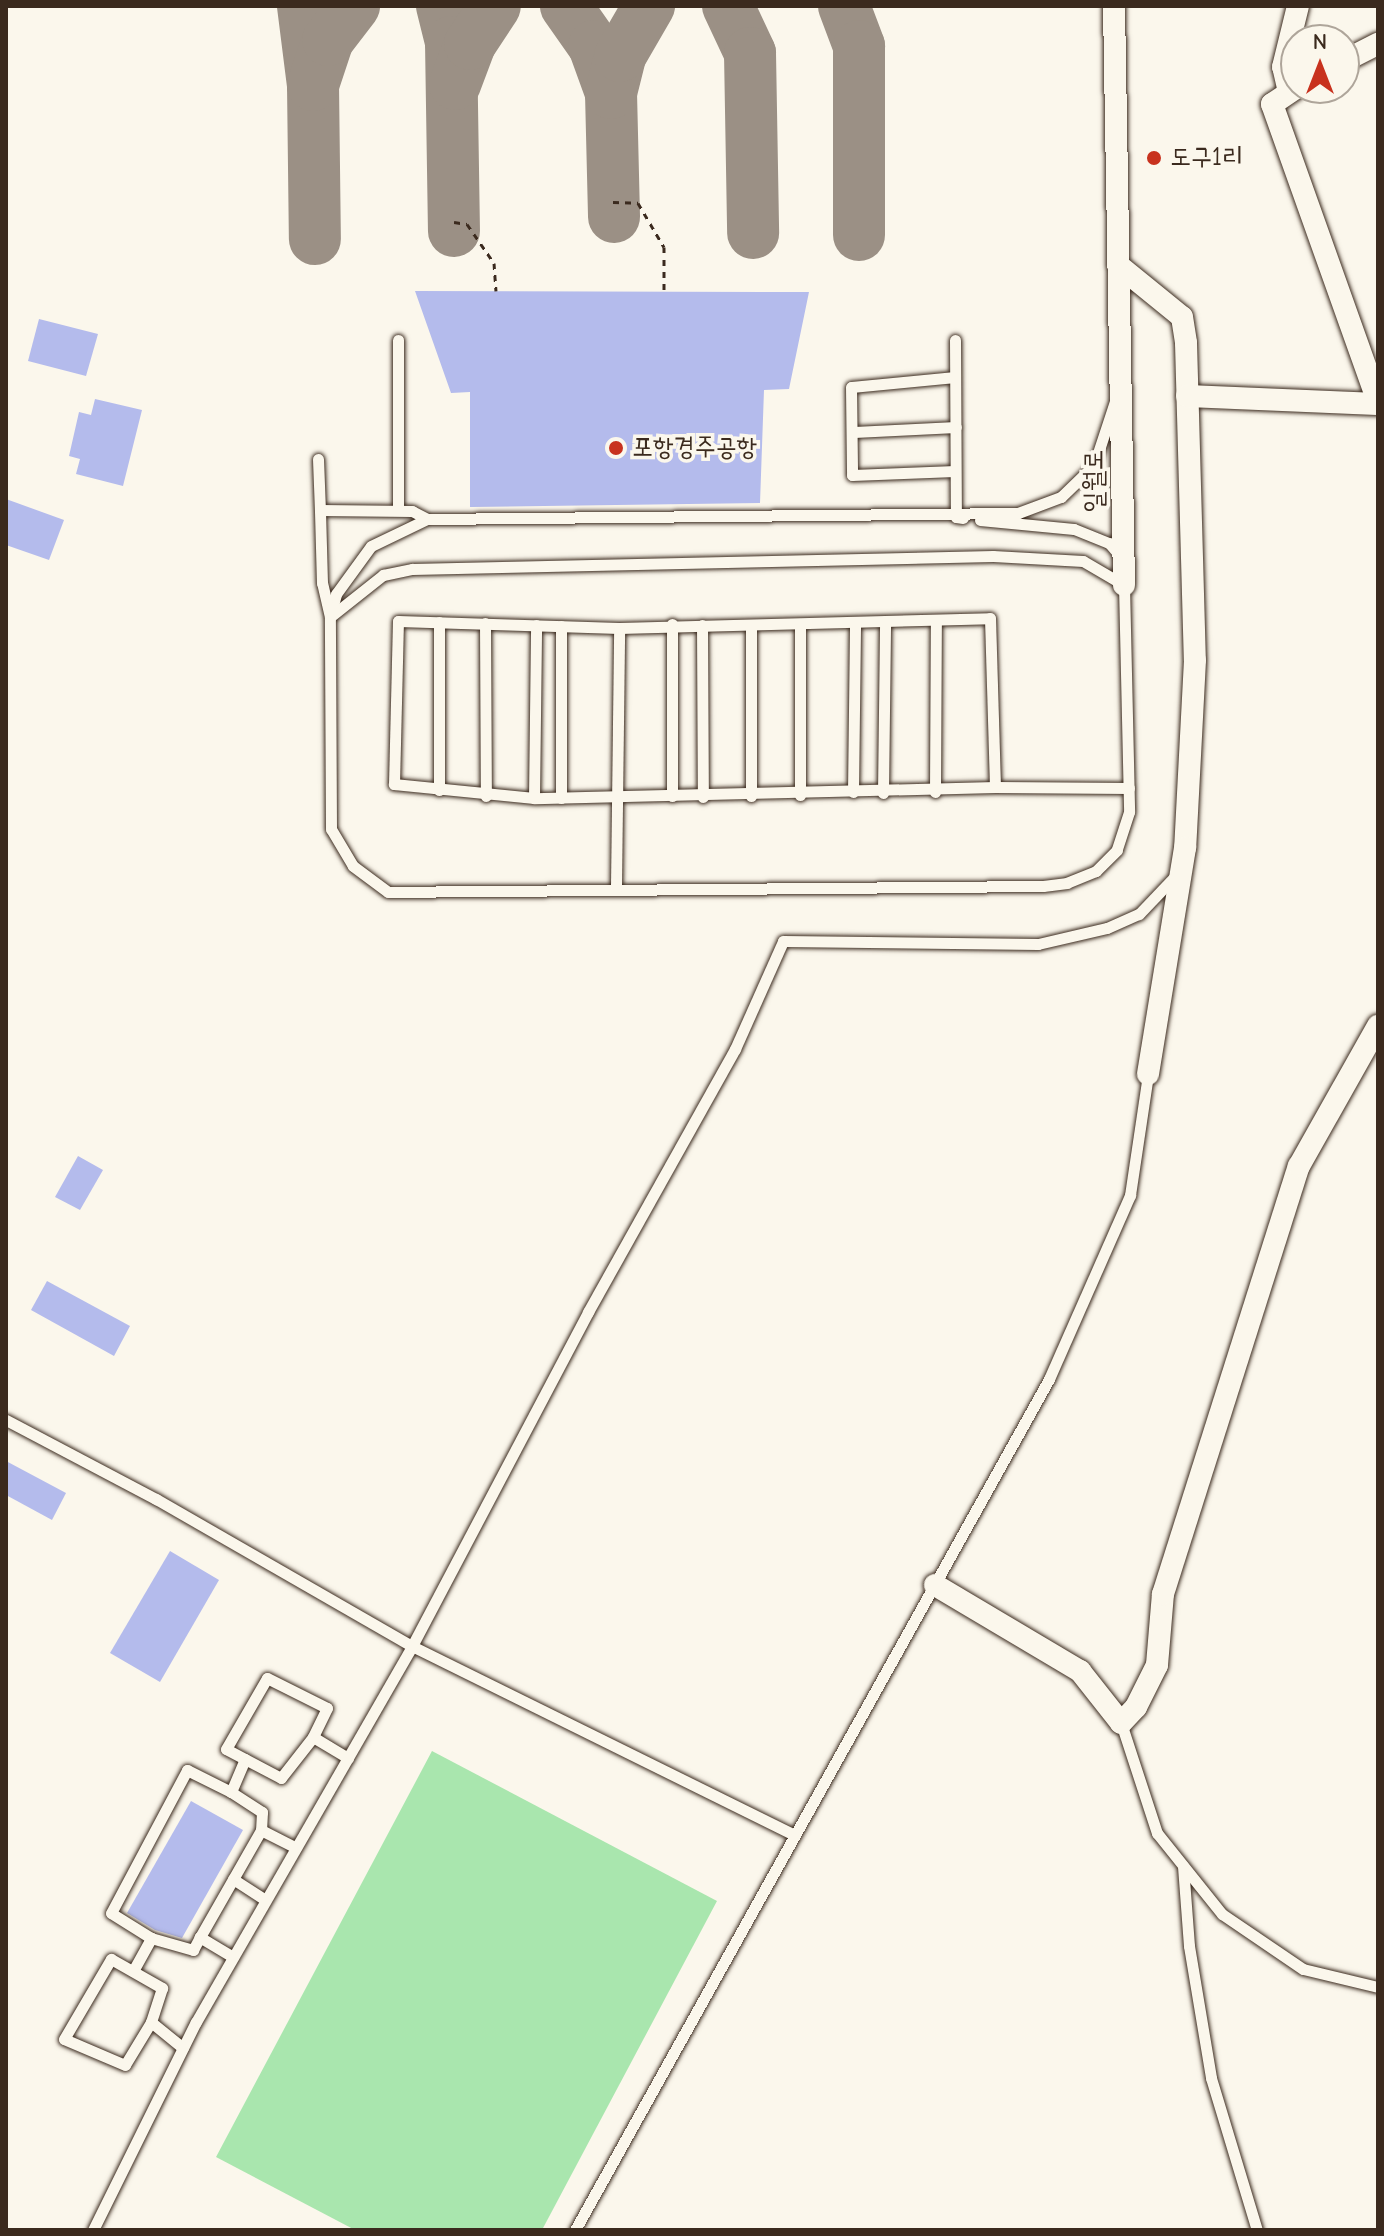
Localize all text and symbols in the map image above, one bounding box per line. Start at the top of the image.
north arrow [1280,24,1360,104]
text: N [1313,29,1327,55]
place label: 도구1리 [1170,142,1243,174]
marker: 도구1리 [1145,149,1163,167]
place label: 포항경주공항 [632,432,758,464]
marker: 포항경주공항 [607,439,625,457]
street label: 일월로 [1079,450,1111,512]

